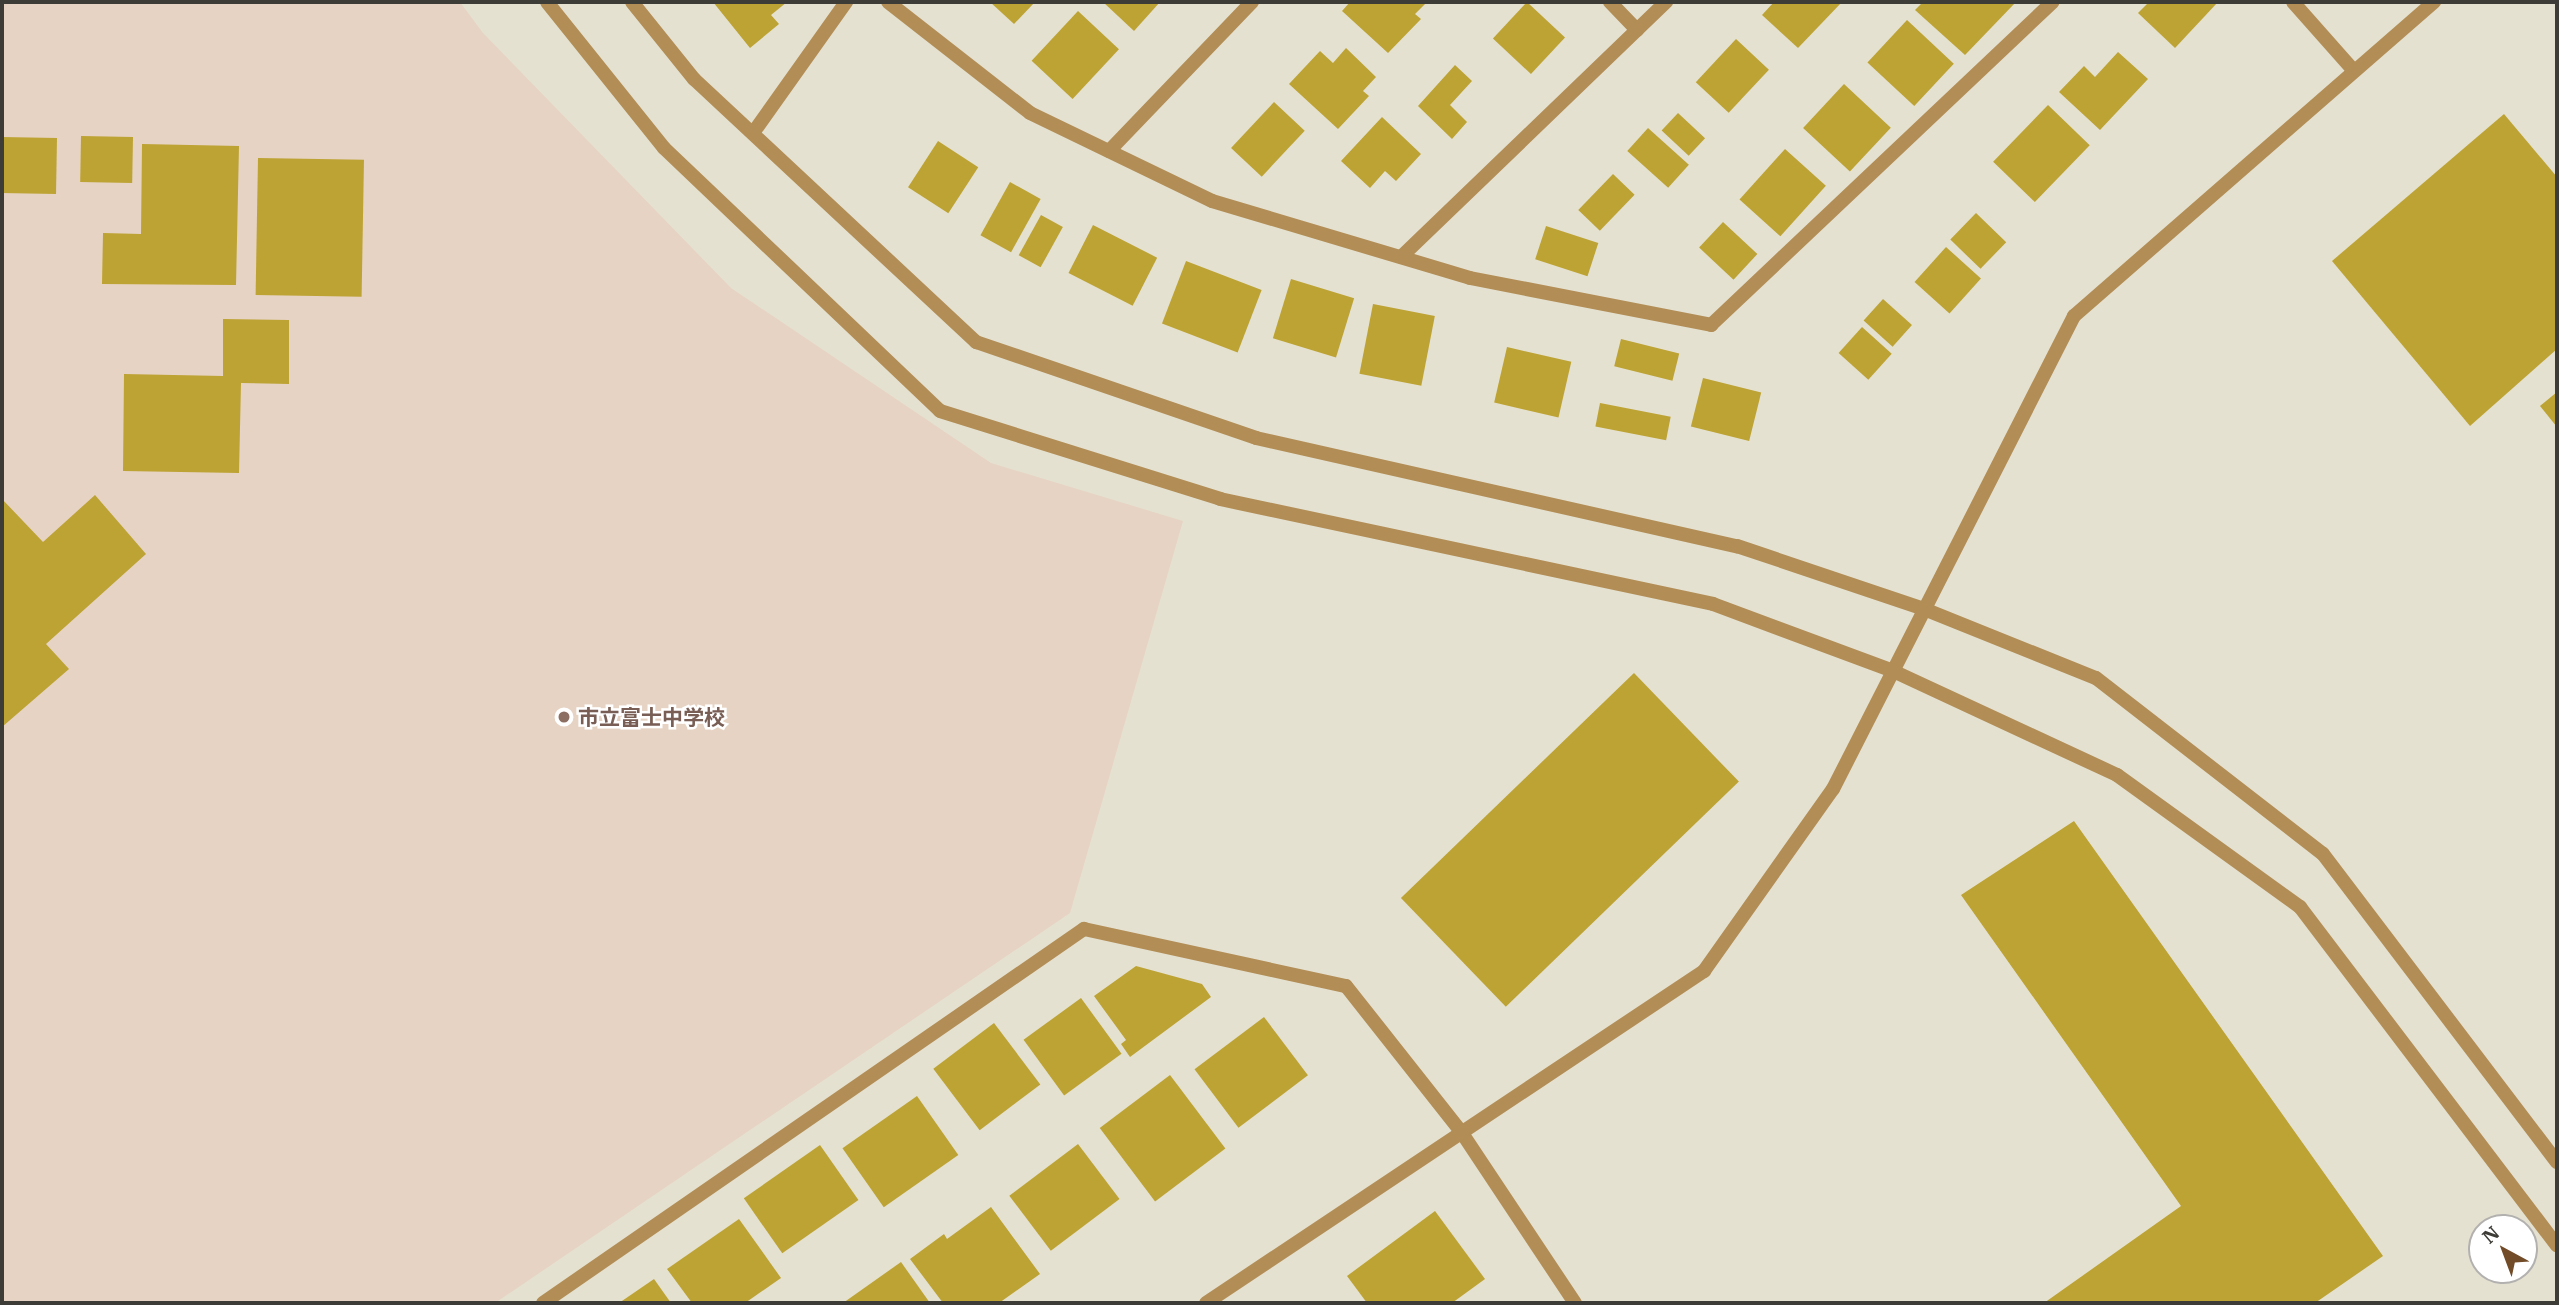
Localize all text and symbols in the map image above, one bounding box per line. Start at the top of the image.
place label: 市立富士中学校 [578,704,725,730]
marker: 市立富士中学校 [556,709,572,725]
north arrow [2468,1214,2538,1284]
text: N [2477,1221,2504,1249]

